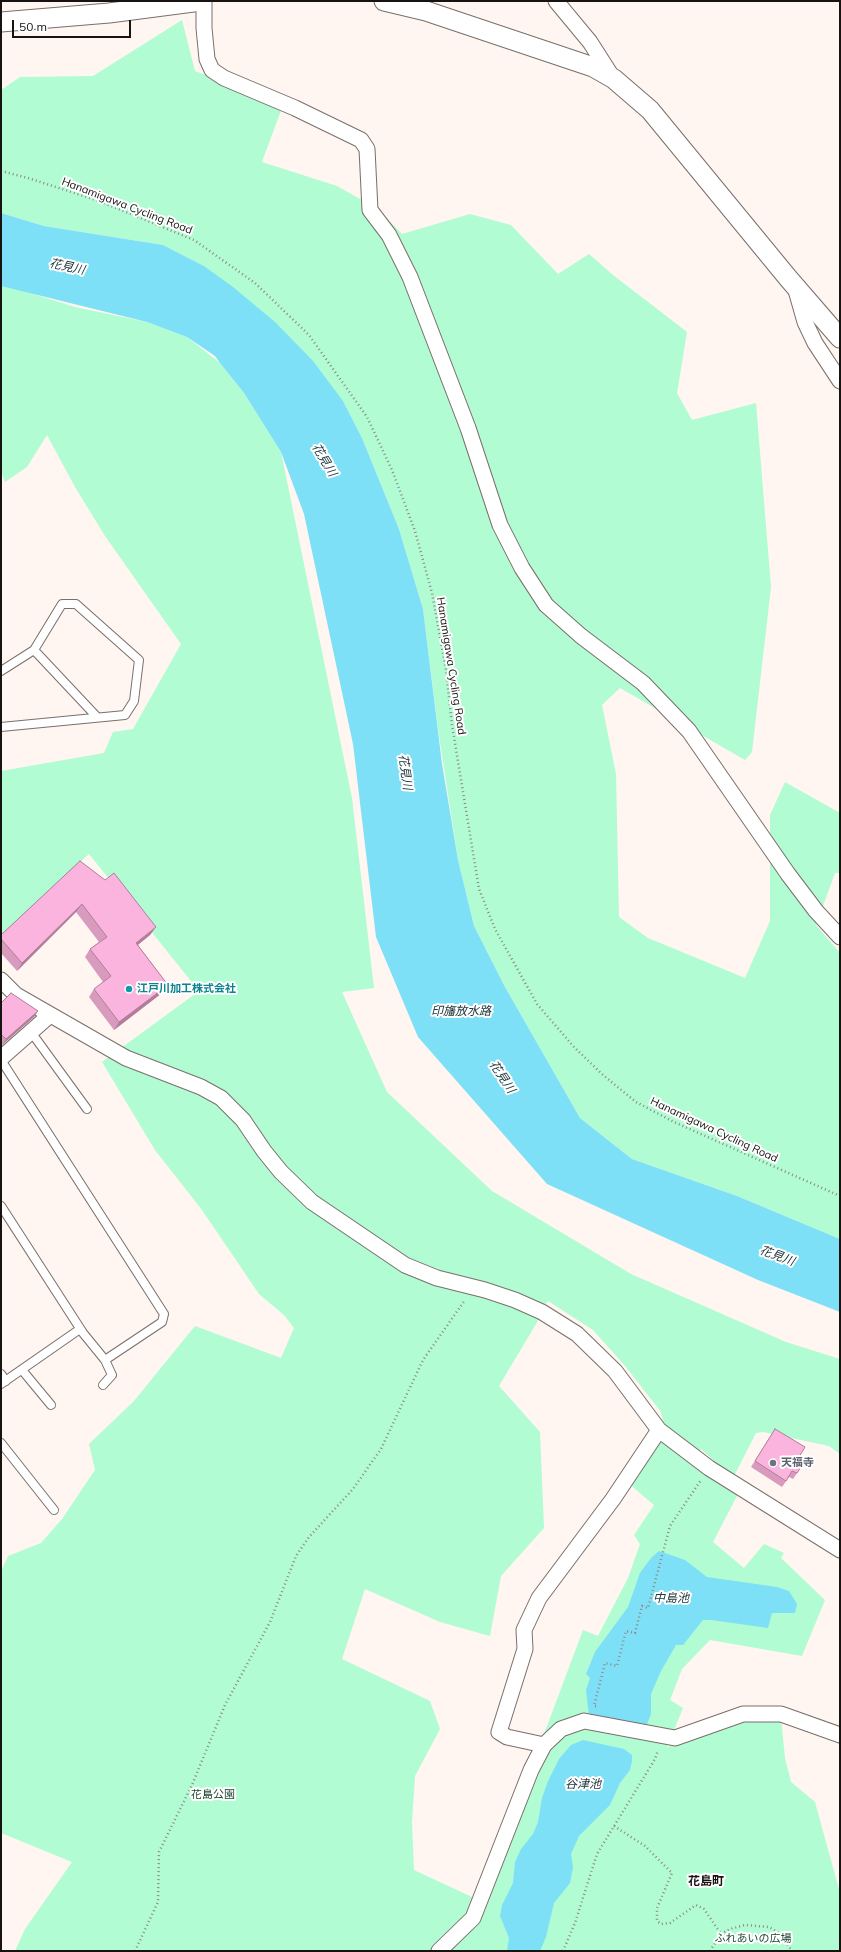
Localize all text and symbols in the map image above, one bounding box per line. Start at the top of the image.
scale bar [14,12,133,38]
text: 50 m [19,19,47,34]
street label: Hanamigawa Cycling Road [60,175,194,237]
water label: 花見川 [48,256,86,278]
water label: 花見川 [309,441,339,479]
street label: Hanamigawa Cycling Road [434,596,468,736]
water label: 花見川 [395,753,415,791]
place label: 江戸川加工株式会社 [137,982,236,996]
marker: 江戸川加工株式会社 [124,984,134,994]
water label: 印旛放水路 [431,1004,491,1018]
water label: 花見川 [486,1058,518,1096]
street label: Hanamigawa Cycling Road [648,1095,780,1165]
water label: 花見川 [758,1243,796,1269]
place label: 天福寺 [781,1456,814,1470]
marker: 天福寺 [768,1458,778,1468]
water label: 中島池 [653,1591,689,1605]
water label: 谷津池 [565,1777,601,1791]
park label: 花島公園 [191,1788,235,1802]
district label: 花島町 [688,1874,724,1888]
park label: ふれあいの広場 [715,1932,791,1946]

